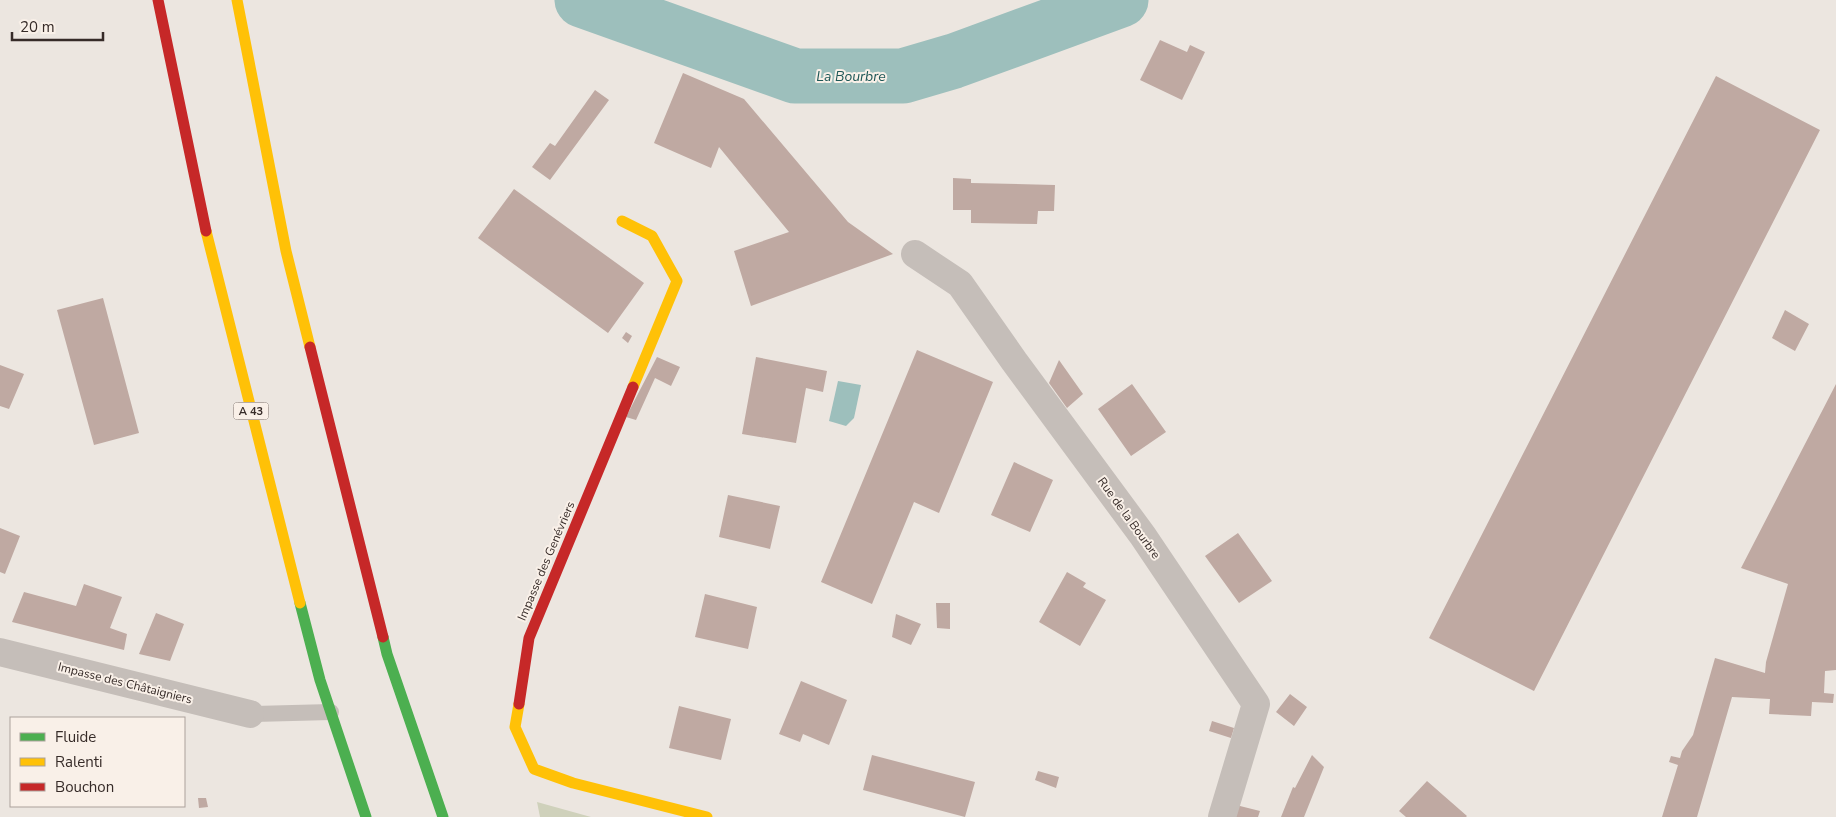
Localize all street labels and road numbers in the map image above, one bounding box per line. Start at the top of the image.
road number: A 43 [234,402,268,420]
street label: Rue de la Bourbre [1094,474,1164,562]
street label: Impasse des Genévriers [514,499,578,623]
street label: Impasse des Châtaigniers [56,659,194,707]

